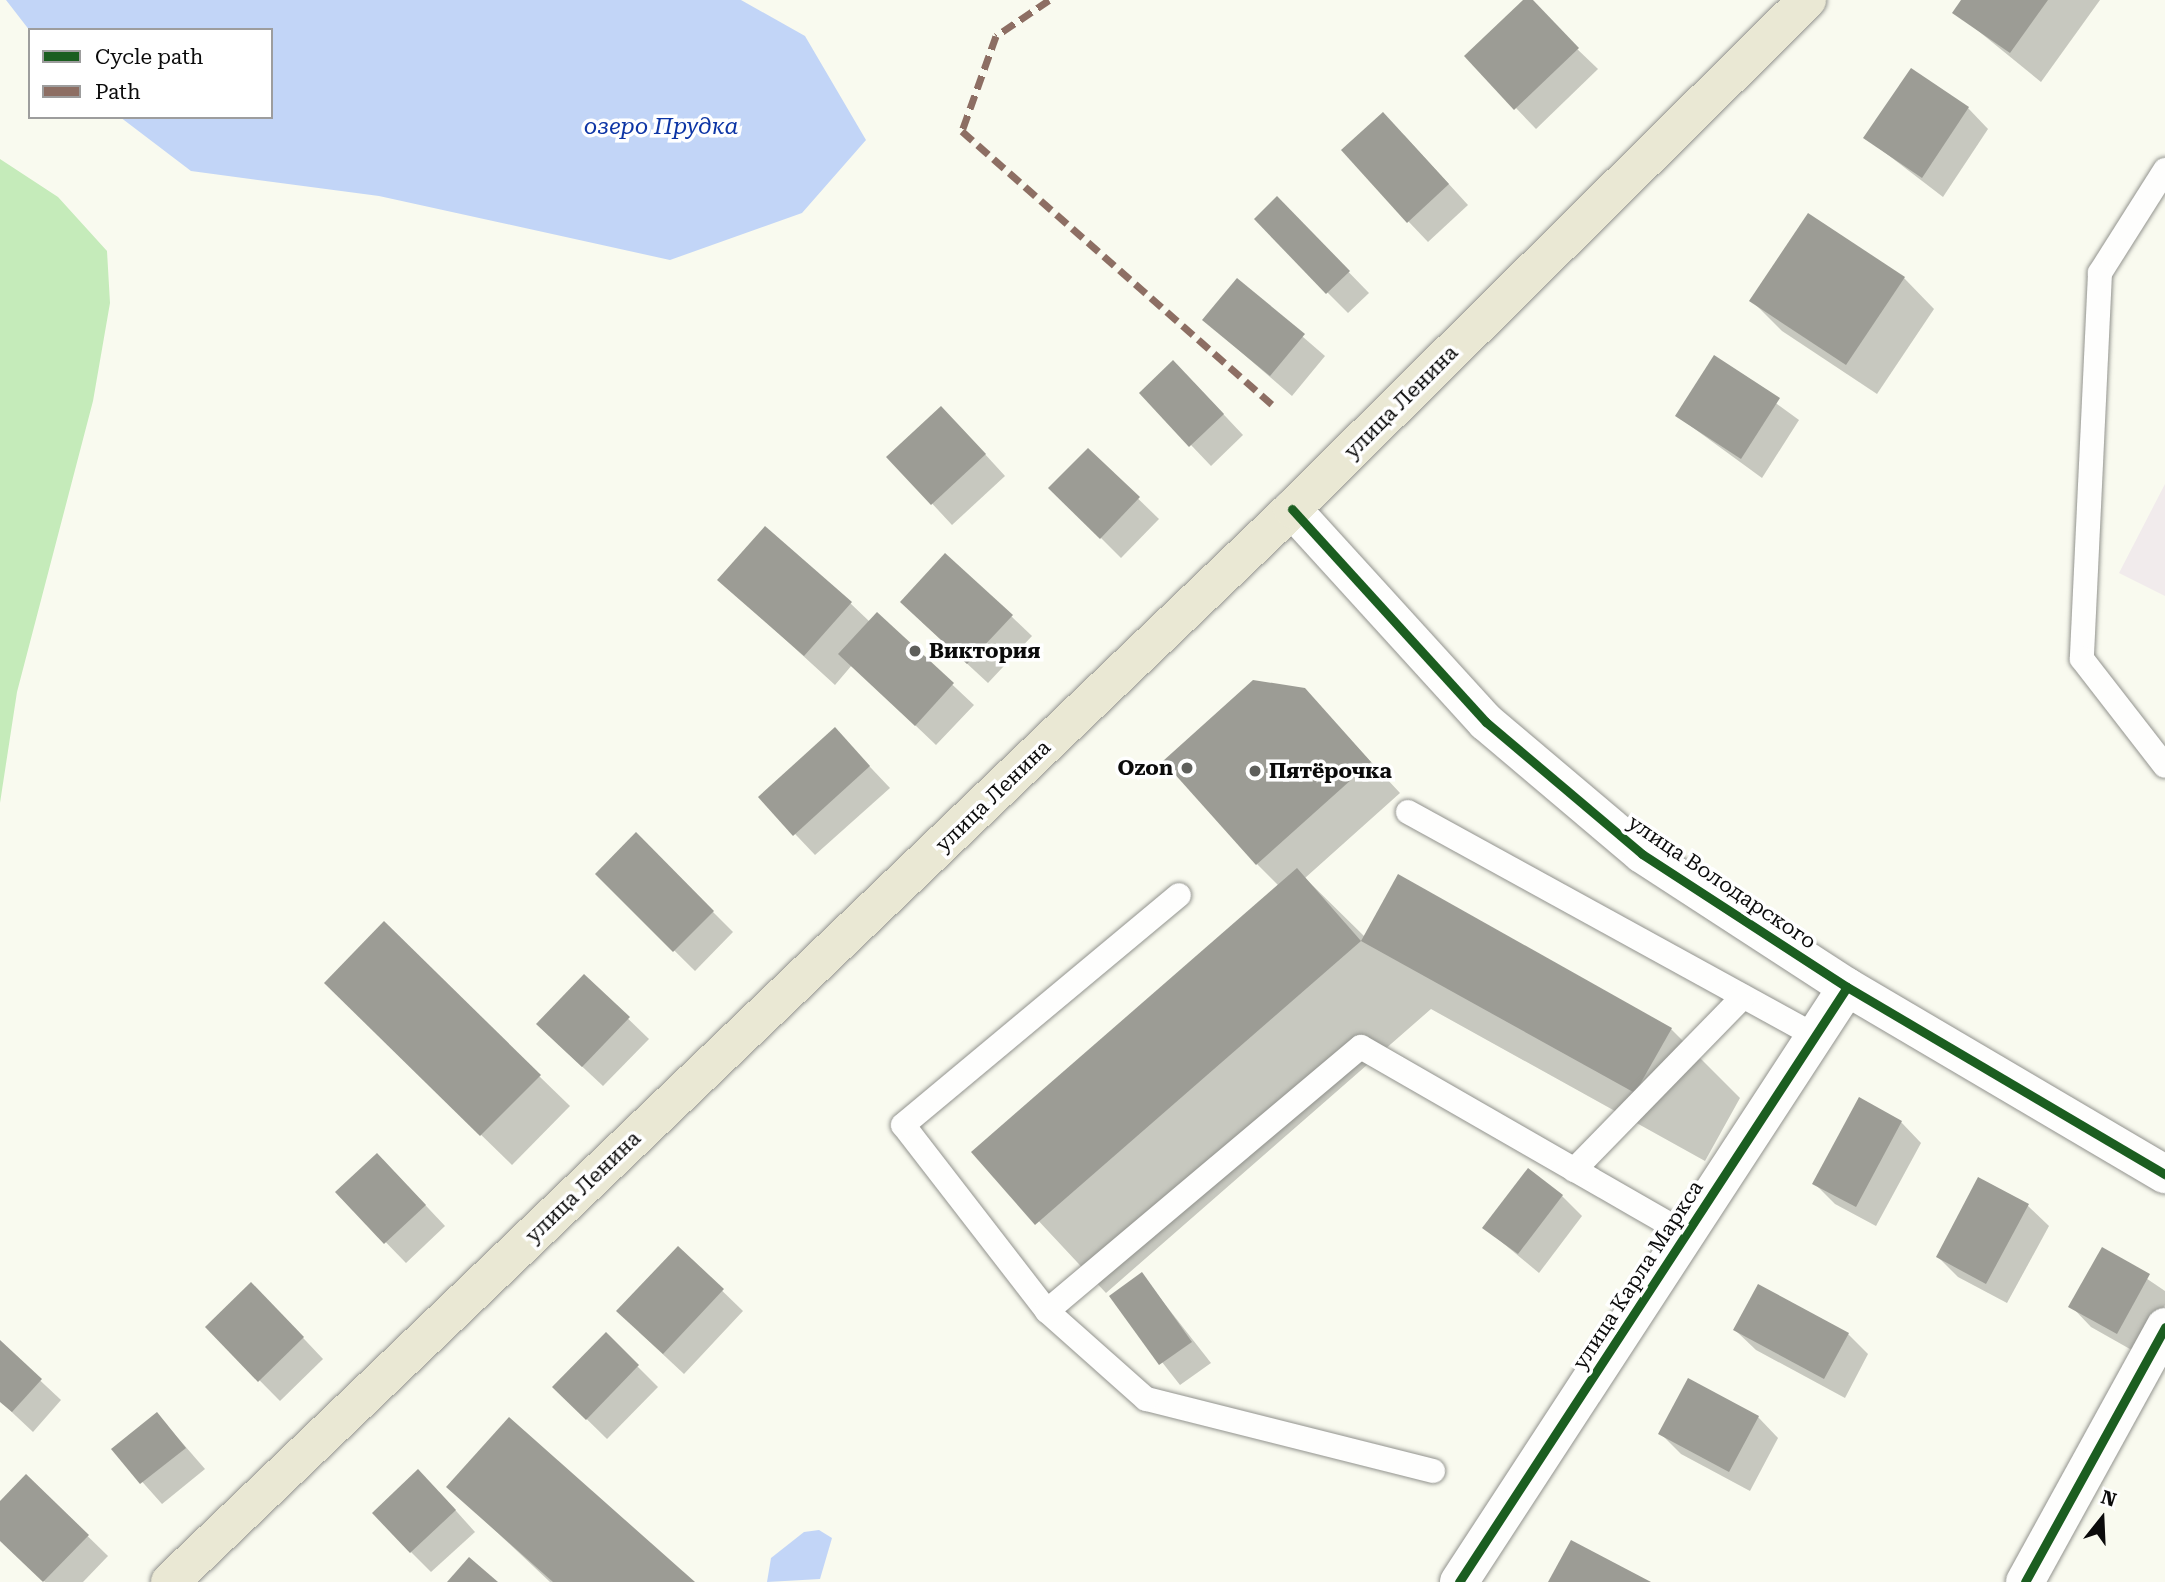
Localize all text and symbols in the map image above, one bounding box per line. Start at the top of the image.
legend [28,28,273,119]
text: Cycle path [95,45,203,69]
text: Path [95,80,141,104]
water label: озеро Прудка [584,113,738,141]
street label: улица Ленина [1339,340,1463,464]
place label: Виктория [929,638,1040,664]
marker: Виктория [907,643,923,659]
street label: улица Ленина [930,735,1056,857]
place label: Ozon [1118,755,1173,781]
place label: Пятёрочка [1269,758,1392,784]
marker: Ozon [1179,760,1195,776]
marker: Пятёрочка [1247,763,1263,779]
street label: улица Володарского [1623,810,1821,954]
street label: улица Ленина [520,1126,646,1248]
street label: улица Карла Маркса [1567,1176,1709,1374]
north arrow [2067,1484,2137,1554]
text: N [2098,1485,2119,1512]

